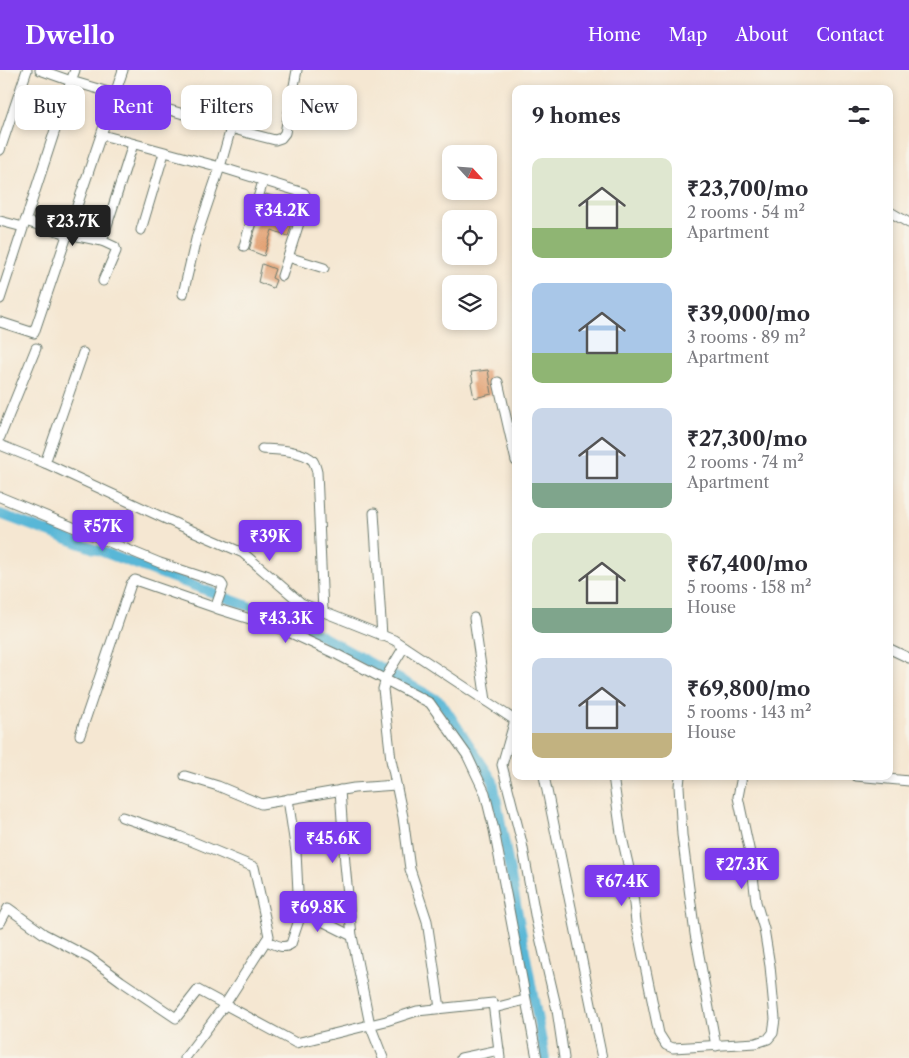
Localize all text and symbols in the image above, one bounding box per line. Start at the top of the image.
text: Dwello [25,21,115,50]
text: Home [588,24,641,46]
text: Map [669,24,707,46]
text: About [735,24,788,46]
text: Contact [816,24,884,46]
chip: Buy [15,85,85,130]
chip: Rent [95,85,171,130]
chip: Filters [181,85,272,130]
chip: New [282,85,357,130]
icon: filters [845,101,873,129]
text: 9 homes [532,103,621,128]
north arrow [442,145,498,200]
map controls [442,145,497,330]
text: ₹23,700/mo [687,176,808,201]
icon: home [572,178,632,238]
pin: ₹34.2K [241,194,323,236]
text: ₹34.2K [255,200,309,220]
text: 2 rooms · 54 m² [687,202,805,222]
pin: ₹23.7K [32,204,114,247]
button: locate [442,210,497,265]
text: ₹23.7K [47,211,100,231]
text: Apartment [687,222,769,242]
button: layers [442,275,497,330]
text: ₹39,000/mo [687,301,810,326]
icon: home [572,303,632,363]
text: 3 rooms · 89 m² [687,327,806,347]
text: Apartment [687,347,769,367]
text: ₹27,300/mo [687,426,807,451]
icon: home [572,428,632,488]
text: 2 rooms · 74 m² [687,452,804,472]
text: Apartment [687,472,769,492]
pin: ₹57K [73,510,133,552]
text: ₹57K [83,516,123,536]
pin: ₹39K [240,520,300,562]
text: ₹39K [250,526,290,546]
text: ₹67,400/mo [687,551,808,576]
icon: home [572,553,632,613]
text: 5 rooms · 158 m² [687,577,812,597]
text: House [687,597,736,617]
pin: ₹43.3K [245,602,327,644]
text: ₹43.3K [259,608,313,628]
text: ₹69,800/mo [687,676,810,701]
icon: home [572,678,632,738]
text: 5 rooms · 143 m² [687,702,811,722]
text: House [687,722,736,742]
pin: ₹45.6K [292,822,374,864]
text: ₹45.6K [306,828,360,848]
pin: ₹27.3K [701,848,783,890]
text: ₹27.3K [716,854,768,874]
pin: ₹67.4K [581,864,663,907]
text: ₹67.4K [596,871,648,891]
pin: ₹69.8K [277,890,359,933]
text: ₹69.8K [291,897,345,917]

